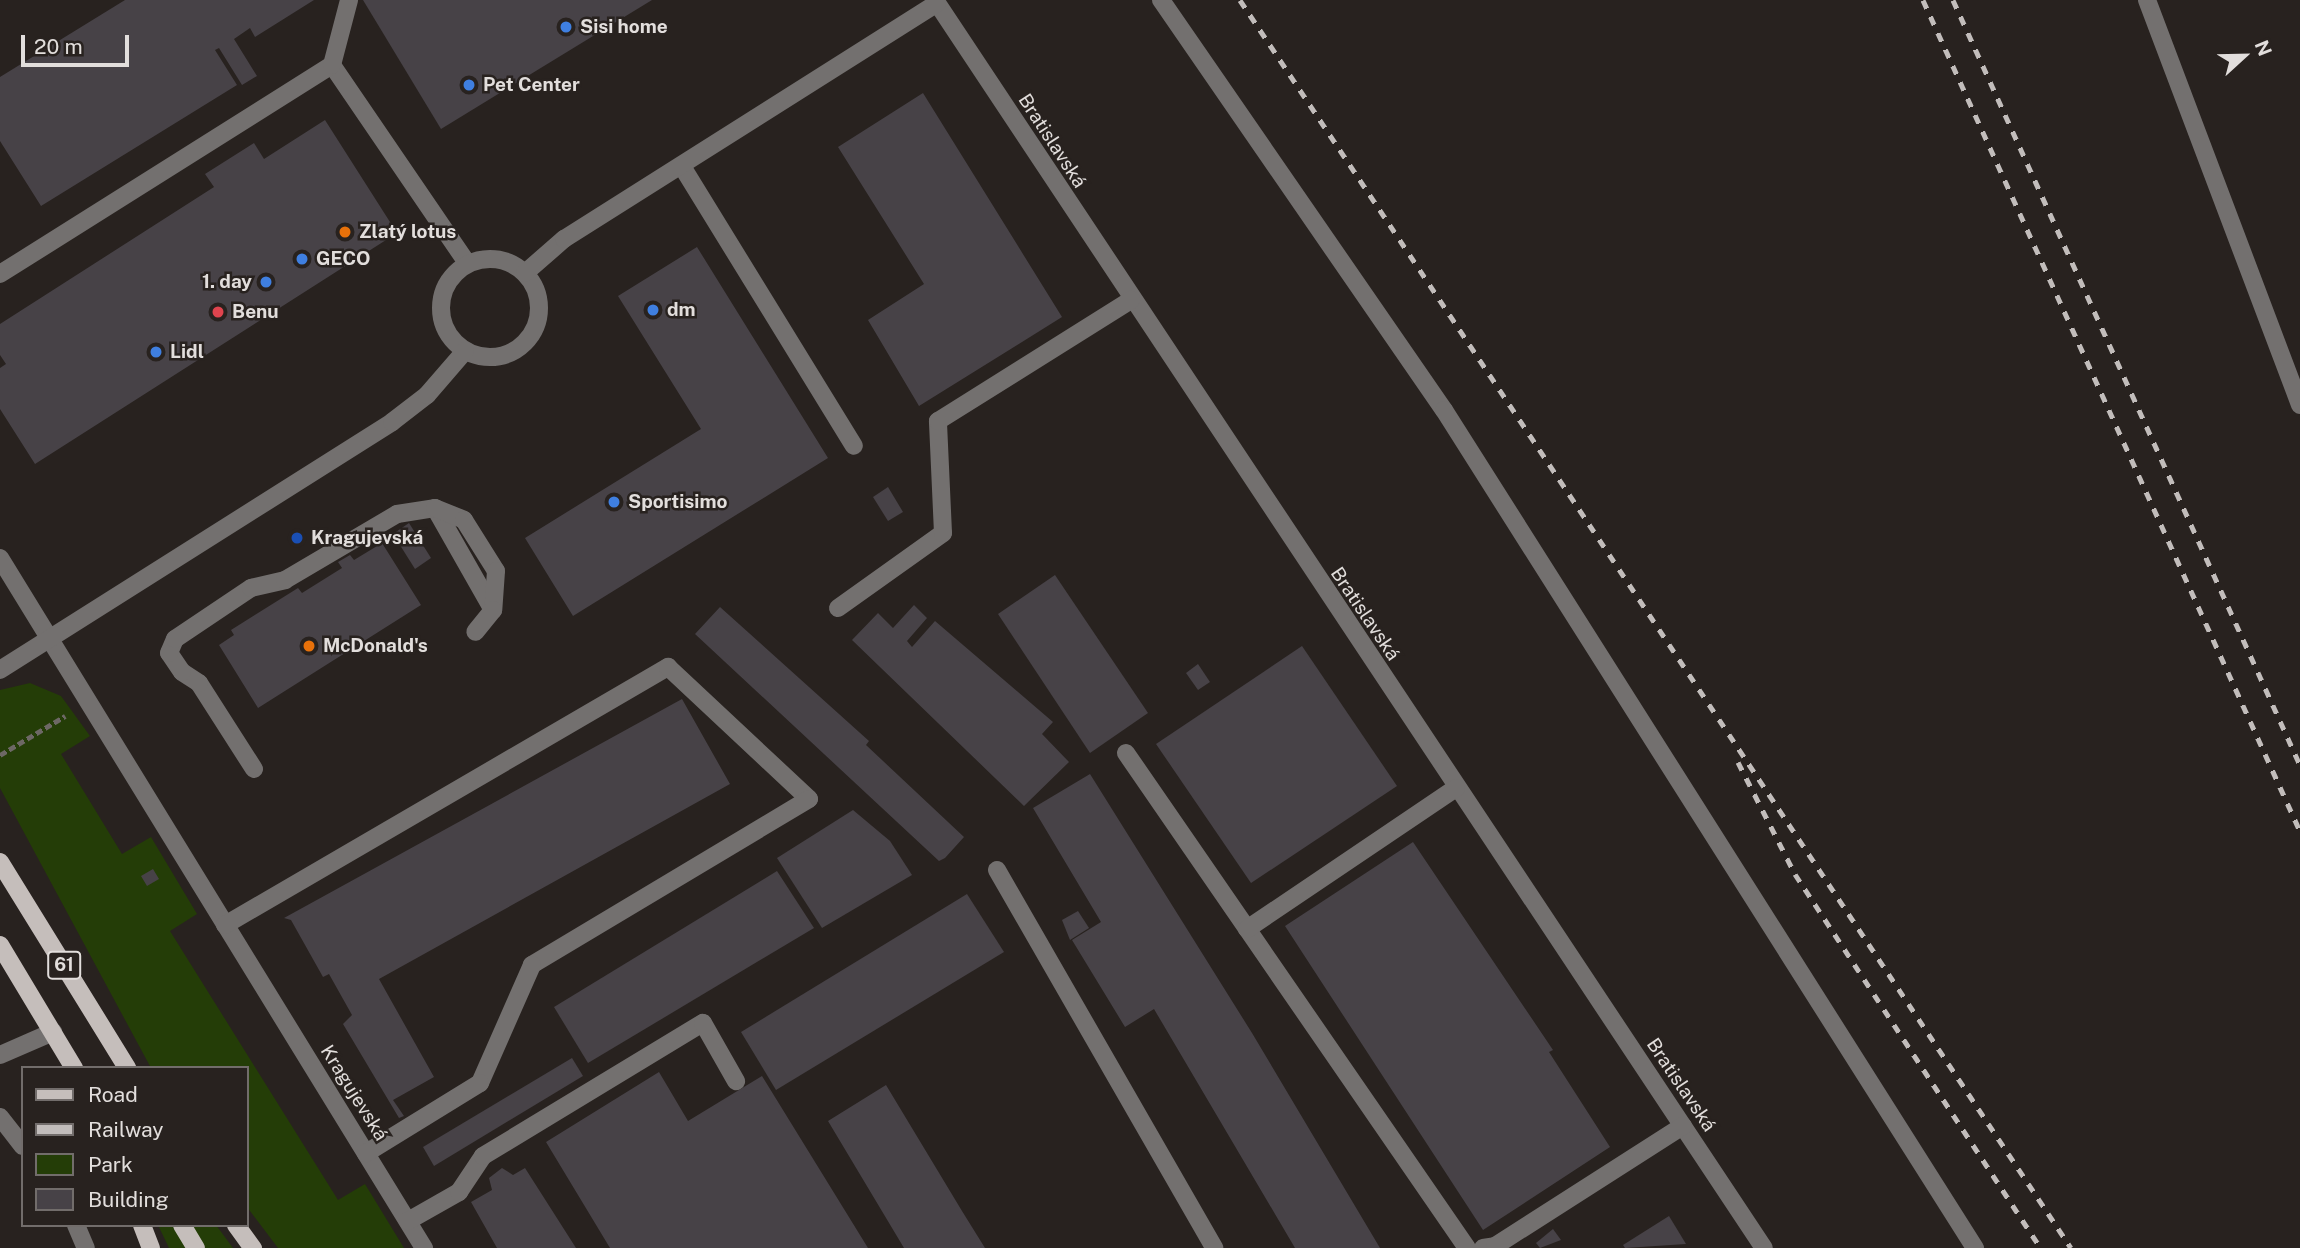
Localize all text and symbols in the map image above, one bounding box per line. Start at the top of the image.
place label: Sisi home [580,16,668,38]
marker: Sisi home [558,19,574,35]
scale bar [24,21,133,65]
north arrow [2209,21,2279,91]
text: 20 m [34,34,83,59]
text: N [2250,37,2276,59]
place label: Pet Center [483,74,580,96]
marker: Pet Center [461,77,477,93]
street label: Bratislavská [1013,90,1091,192]
place label: Zlatý lotus [359,221,456,243]
marker: Zlatý lotus [337,224,353,240]
place label: GECO [316,248,371,270]
marker: GECO [294,251,310,267]
place label: 1. day [202,271,252,293]
marker: 1. day [258,274,274,290]
place label: dm [667,299,696,321]
place label: Benu [232,301,279,323]
marker: dm [645,302,661,318]
marker: Benu [210,304,226,320]
place label: Lidl [170,341,204,363]
marker: Lidl [148,344,164,360]
place label: Sportisimo [628,491,727,513]
marker: Sportisimo [606,494,622,510]
place label: Kragujevská [311,527,423,549]
marker: Kragujevská [289,530,305,546]
street label: Bratislavská [1326,563,1404,665]
place label: McDonald's [323,635,428,657]
marker: McDonald's [301,638,317,654]
road number: 61 [46,950,82,980]
street label: Bratislavská [1642,1034,1720,1136]
street label: Kragujevská [316,1041,392,1145]
legend [21,1066,248,1227]
text: Road [88,1082,138,1107]
text: Railway [88,1117,164,1142]
text: Park [88,1152,133,1177]
text: Building [88,1187,169,1212]

